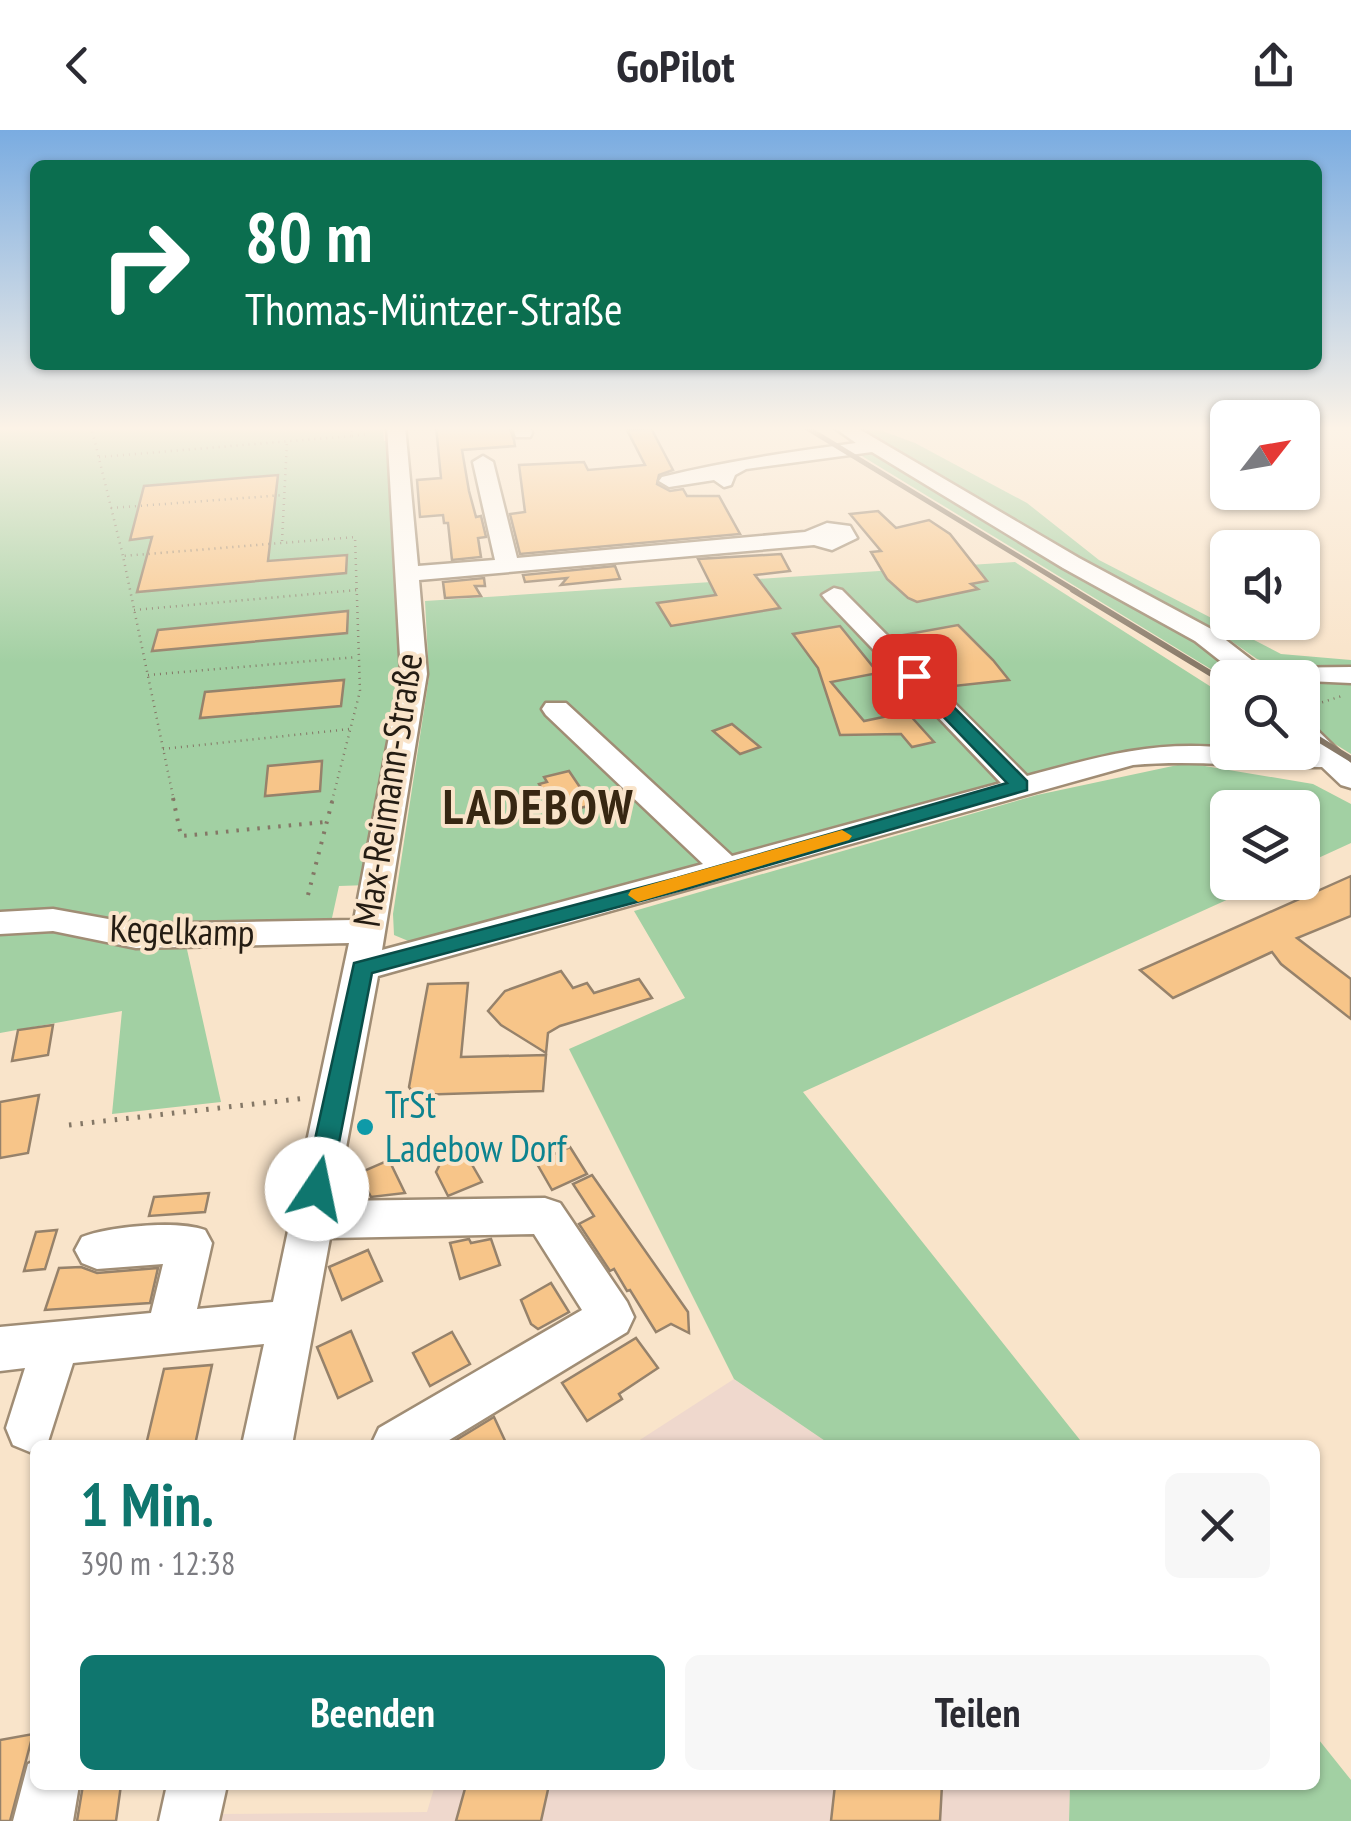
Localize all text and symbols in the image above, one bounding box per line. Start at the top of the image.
text: GoPilot [616,36,735,94]
icon: back [50,38,105,93]
icon: share [1246,38,1301,93]
text: 80 m [245,191,373,281]
icon: right [80,200,210,330]
text: Thomas-Müntzer-Straße [245,279,622,337]
north arrow [1210,400,1320,510]
map controls [1210,400,1320,900]
button: sound [1210,530,1320,640]
pin [872,634,957,719]
street label: Max-Reimann-Straße [341,649,432,930]
icon: arrive [887,649,942,704]
button: search [1210,660,1320,770]
district label: LADEBOW [443,775,635,837]
button: layers [1210,790,1320,900]
street label: Kegelkamp [109,902,255,957]
place label: TrSt Ladebow Dorf [385,1079,568,1172]
marker: TrSt Ladebow Dorf [354,1116,376,1138]
position arrow [265,1137,369,1241]
text: 1 Min. [80,1465,214,1543]
button: close [1165,1473,1270,1578]
text: 390 m · 12:38 [80,1542,235,1584]
button: Beenden [80,1655,665,1770]
button: Teilen [685,1655,1270,1770]

